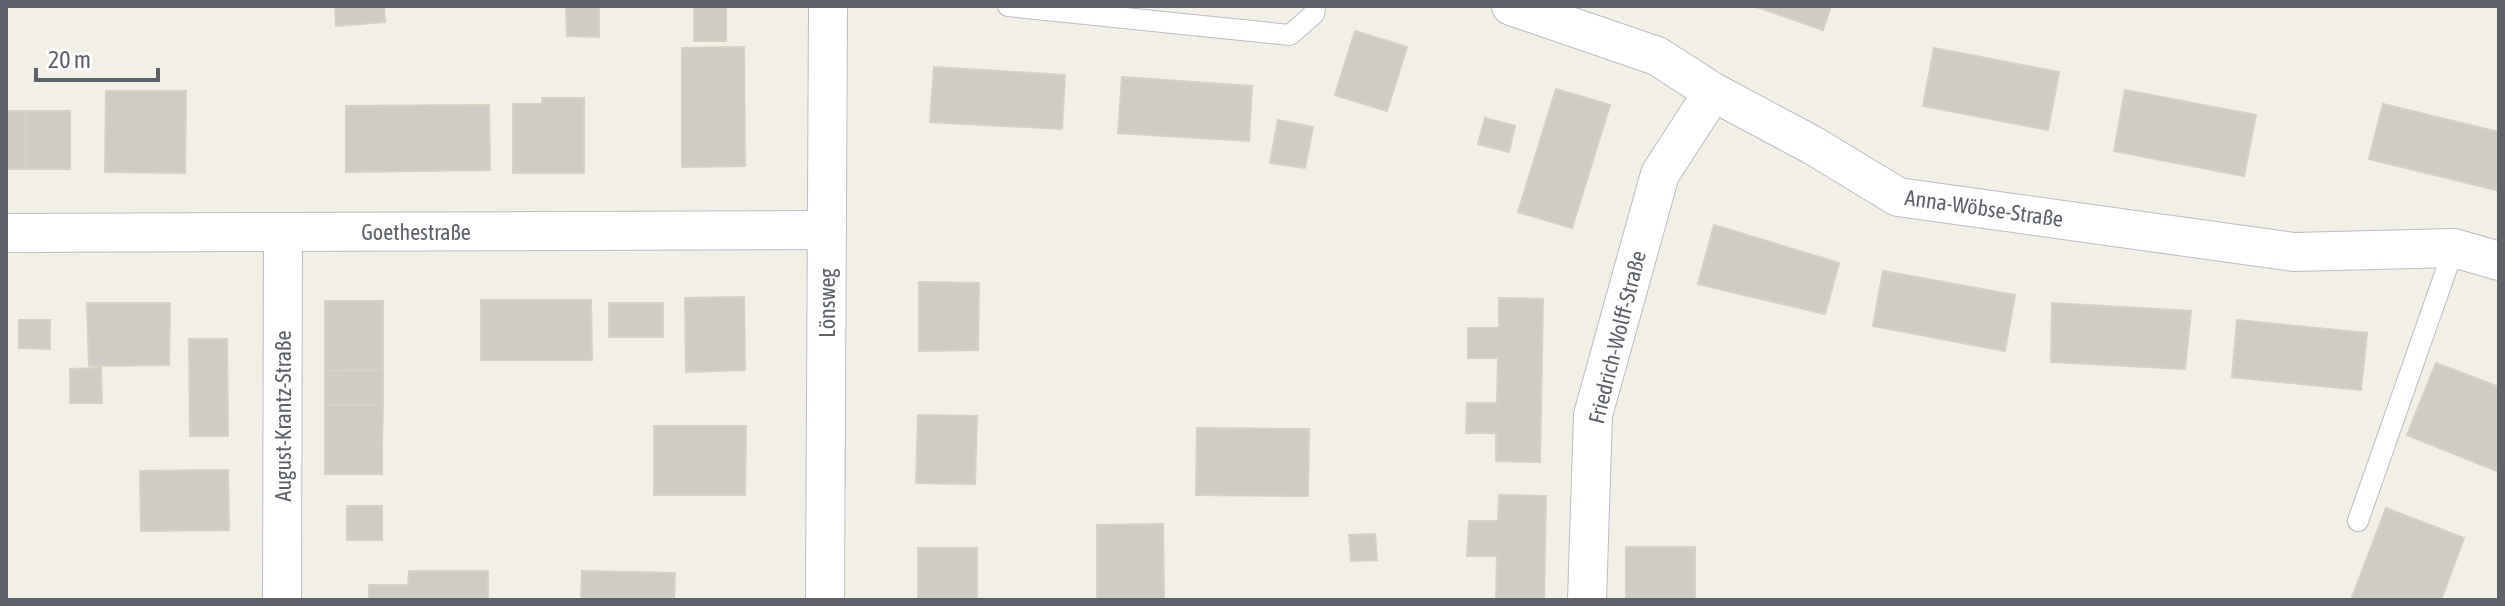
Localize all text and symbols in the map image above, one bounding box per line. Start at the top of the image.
scale bar [36,32,158,82]
text: 20 m [48,46,91,73]
street label: Anna-Wöbse-Straße [1903,184,2065,232]
street label: Goethestraße [361,219,471,245]
street label: Friedrich-Wolff-Straße [1583,248,1651,426]
street label: Lönsweg [814,268,840,338]
street label: August-Krantz-Straße [270,331,296,501]

